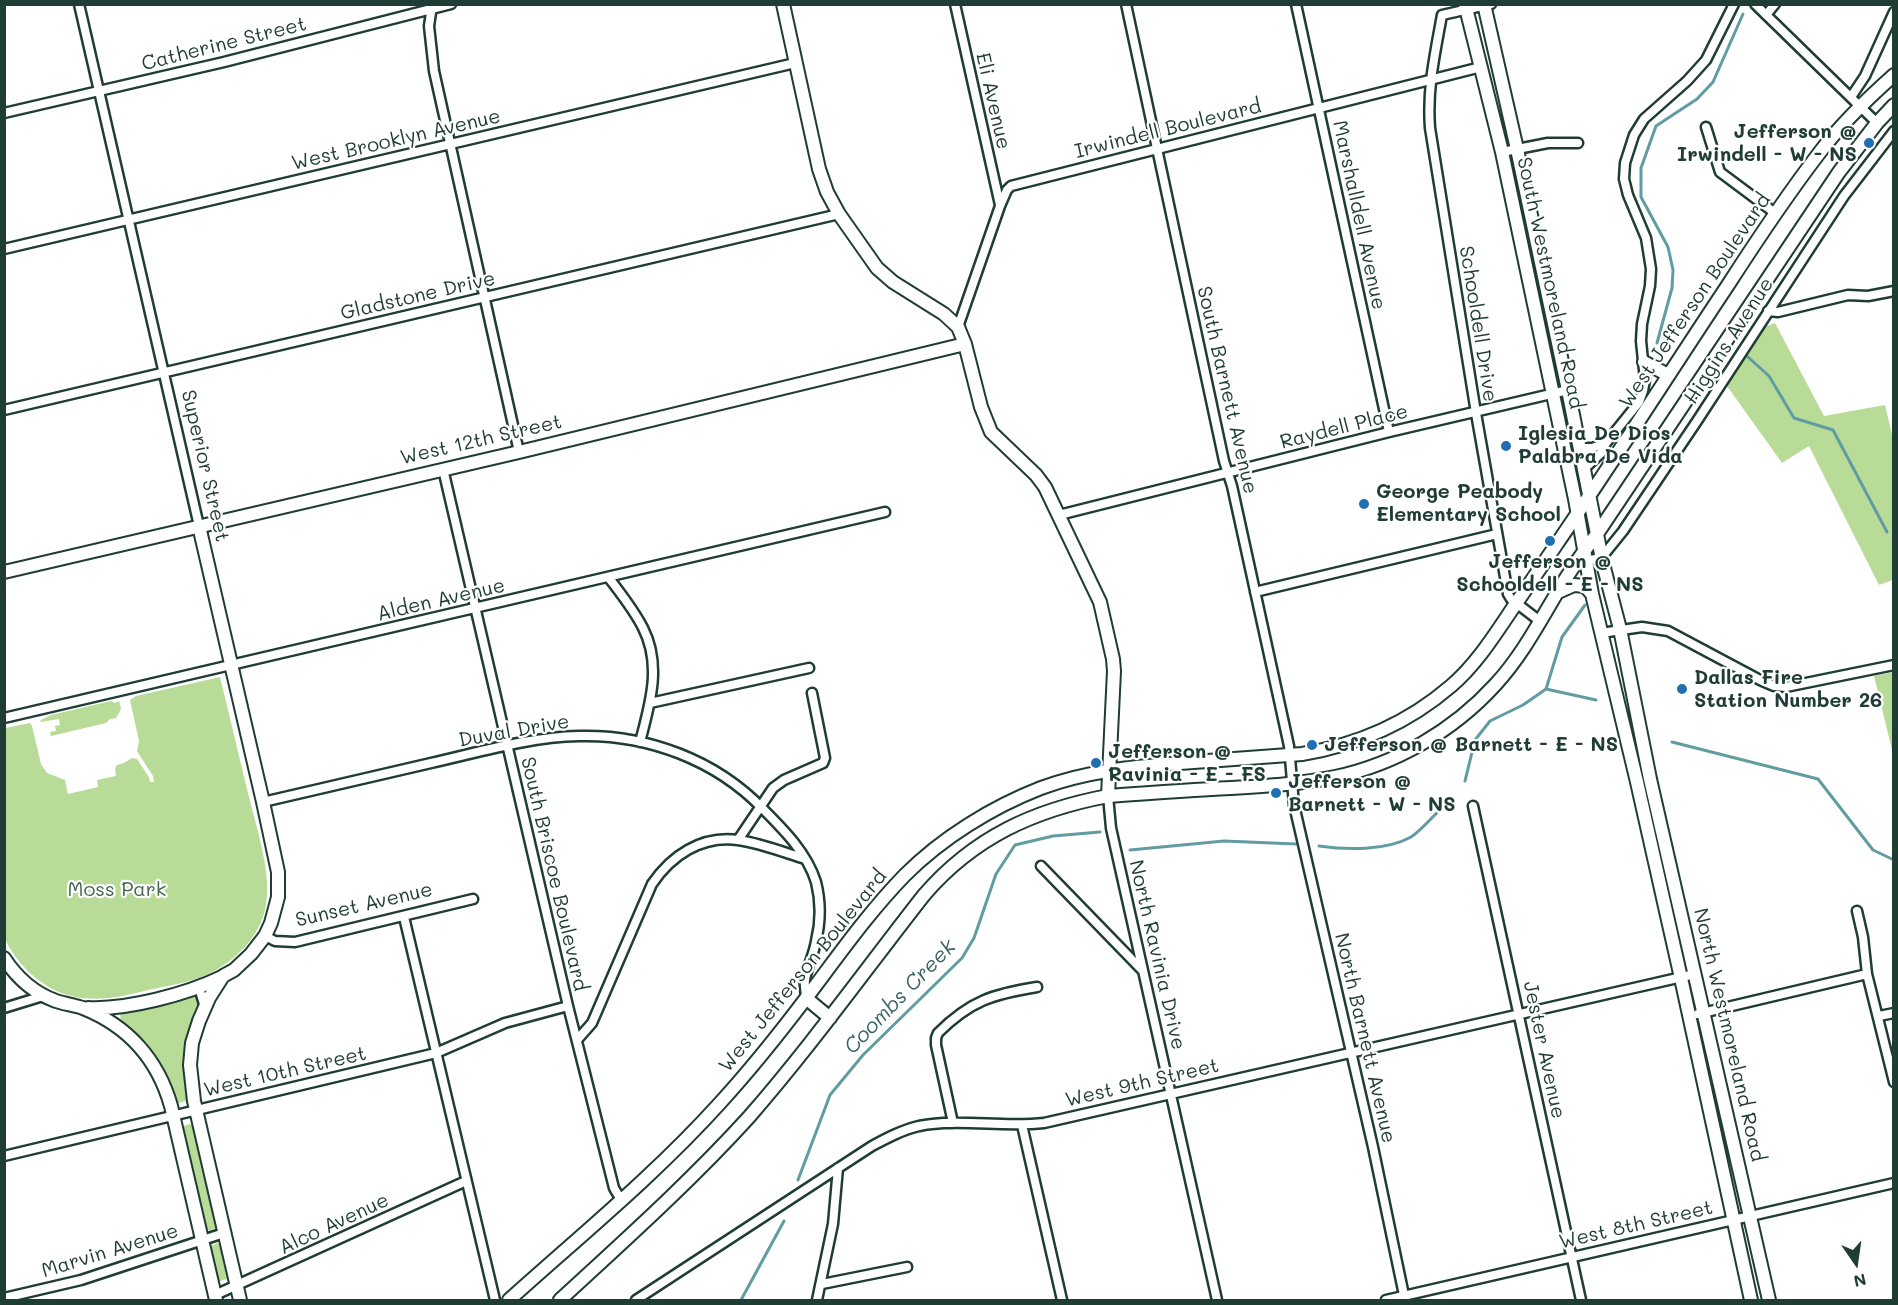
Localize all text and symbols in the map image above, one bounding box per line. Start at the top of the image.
street label: Catherine Street [139,12,309,76]
street label: Eli Avenue [970,50,1016,152]
street label: Irwindell Boulevard [1072,94,1264,164]
street label: West Brooklyn Avenue [289,104,503,176]
street label: Marshalldell Avenue [1327,118,1391,312]
place label: Jefferson @ Irwindell - W - NS [1677,120,1857,167]
marker: Jefferson @ Irwindell - W - NS [1862,136,1876,150]
street label: South Westmoreland Road [1512,155,1588,411]
street label: West Jefferson Boulevard [1614,189,1776,413]
street label: Schooldell Drive [1454,244,1502,404]
street label: Gladstone Drive [338,267,498,325]
street label: Higgins Avenue [1679,273,1779,409]
street label: South Barnett Avenue [1191,284,1263,496]
street label: Superior Street [176,388,234,544]
street label: Raydell Place [1278,400,1410,454]
street label: West 12th Street [398,410,564,470]
place label: Iglesia De Dios Palabra De Vida [1518,422,1683,469]
marker: Iglesia De Dios Palabra De Vida [1499,439,1513,453]
place label: George Peabody Elementary School [1376,480,1561,527]
marker: George Peabody Elementary School [1357,497,1371,511]
marker: Jefferson @ Schooldell - E - NS [1543,534,1557,548]
place label: Jefferson @ Schooldell - E - NS [1456,550,1644,597]
street label: Alden Avenue [375,574,507,626]
place label: Dallas Fire Station Number 26 [1694,666,1882,713]
marker: Dallas Fire Station Number 26 [1675,682,1689,696]
street label: Duval Drive [457,709,571,753]
place label: Jefferson @ Barnett - E - NS [1324,733,1618,757]
marker: Jefferson @ Barnett - E - NS [1305,738,1319,752]
place label: Jefferson @ Ravinia - E - FS [1108,740,1266,787]
street label: South Briscoe Boulevard [515,755,593,993]
marker: Jefferson @ Ravinia - E - FS [1089,756,1103,770]
place label: Jefferson @ Barnett - W - NS [1288,770,1456,817]
marker: Jefferson @ Barnett - W - NS [1269,786,1283,800]
street label: North Ravinia Drive [1123,858,1191,1052]
street label: West Jefferson Boulevard [714,865,892,1077]
park label: Moss Park [68,878,166,902]
street label: Sunset Avenue [293,878,435,932]
street label: North Westmoreland Road [1688,906,1770,1164]
street label: North Barnett Avenue [1329,931,1401,1145]
water label: Coombs Creek [839,934,961,1060]
street label: Jester Avenue [1518,979,1570,1121]
street label: West 10th Street [201,1042,369,1102]
street label: West 9th Street [1063,1054,1221,1112]
street label: Alco Avenue [275,1188,393,1260]
street label: West 8th Street [1557,1196,1715,1254]
street label: Marvin Avenue [39,1219,181,1283]
north arrow [1826,1233,1886,1293]
text: N [1852,1269,1868,1293]

